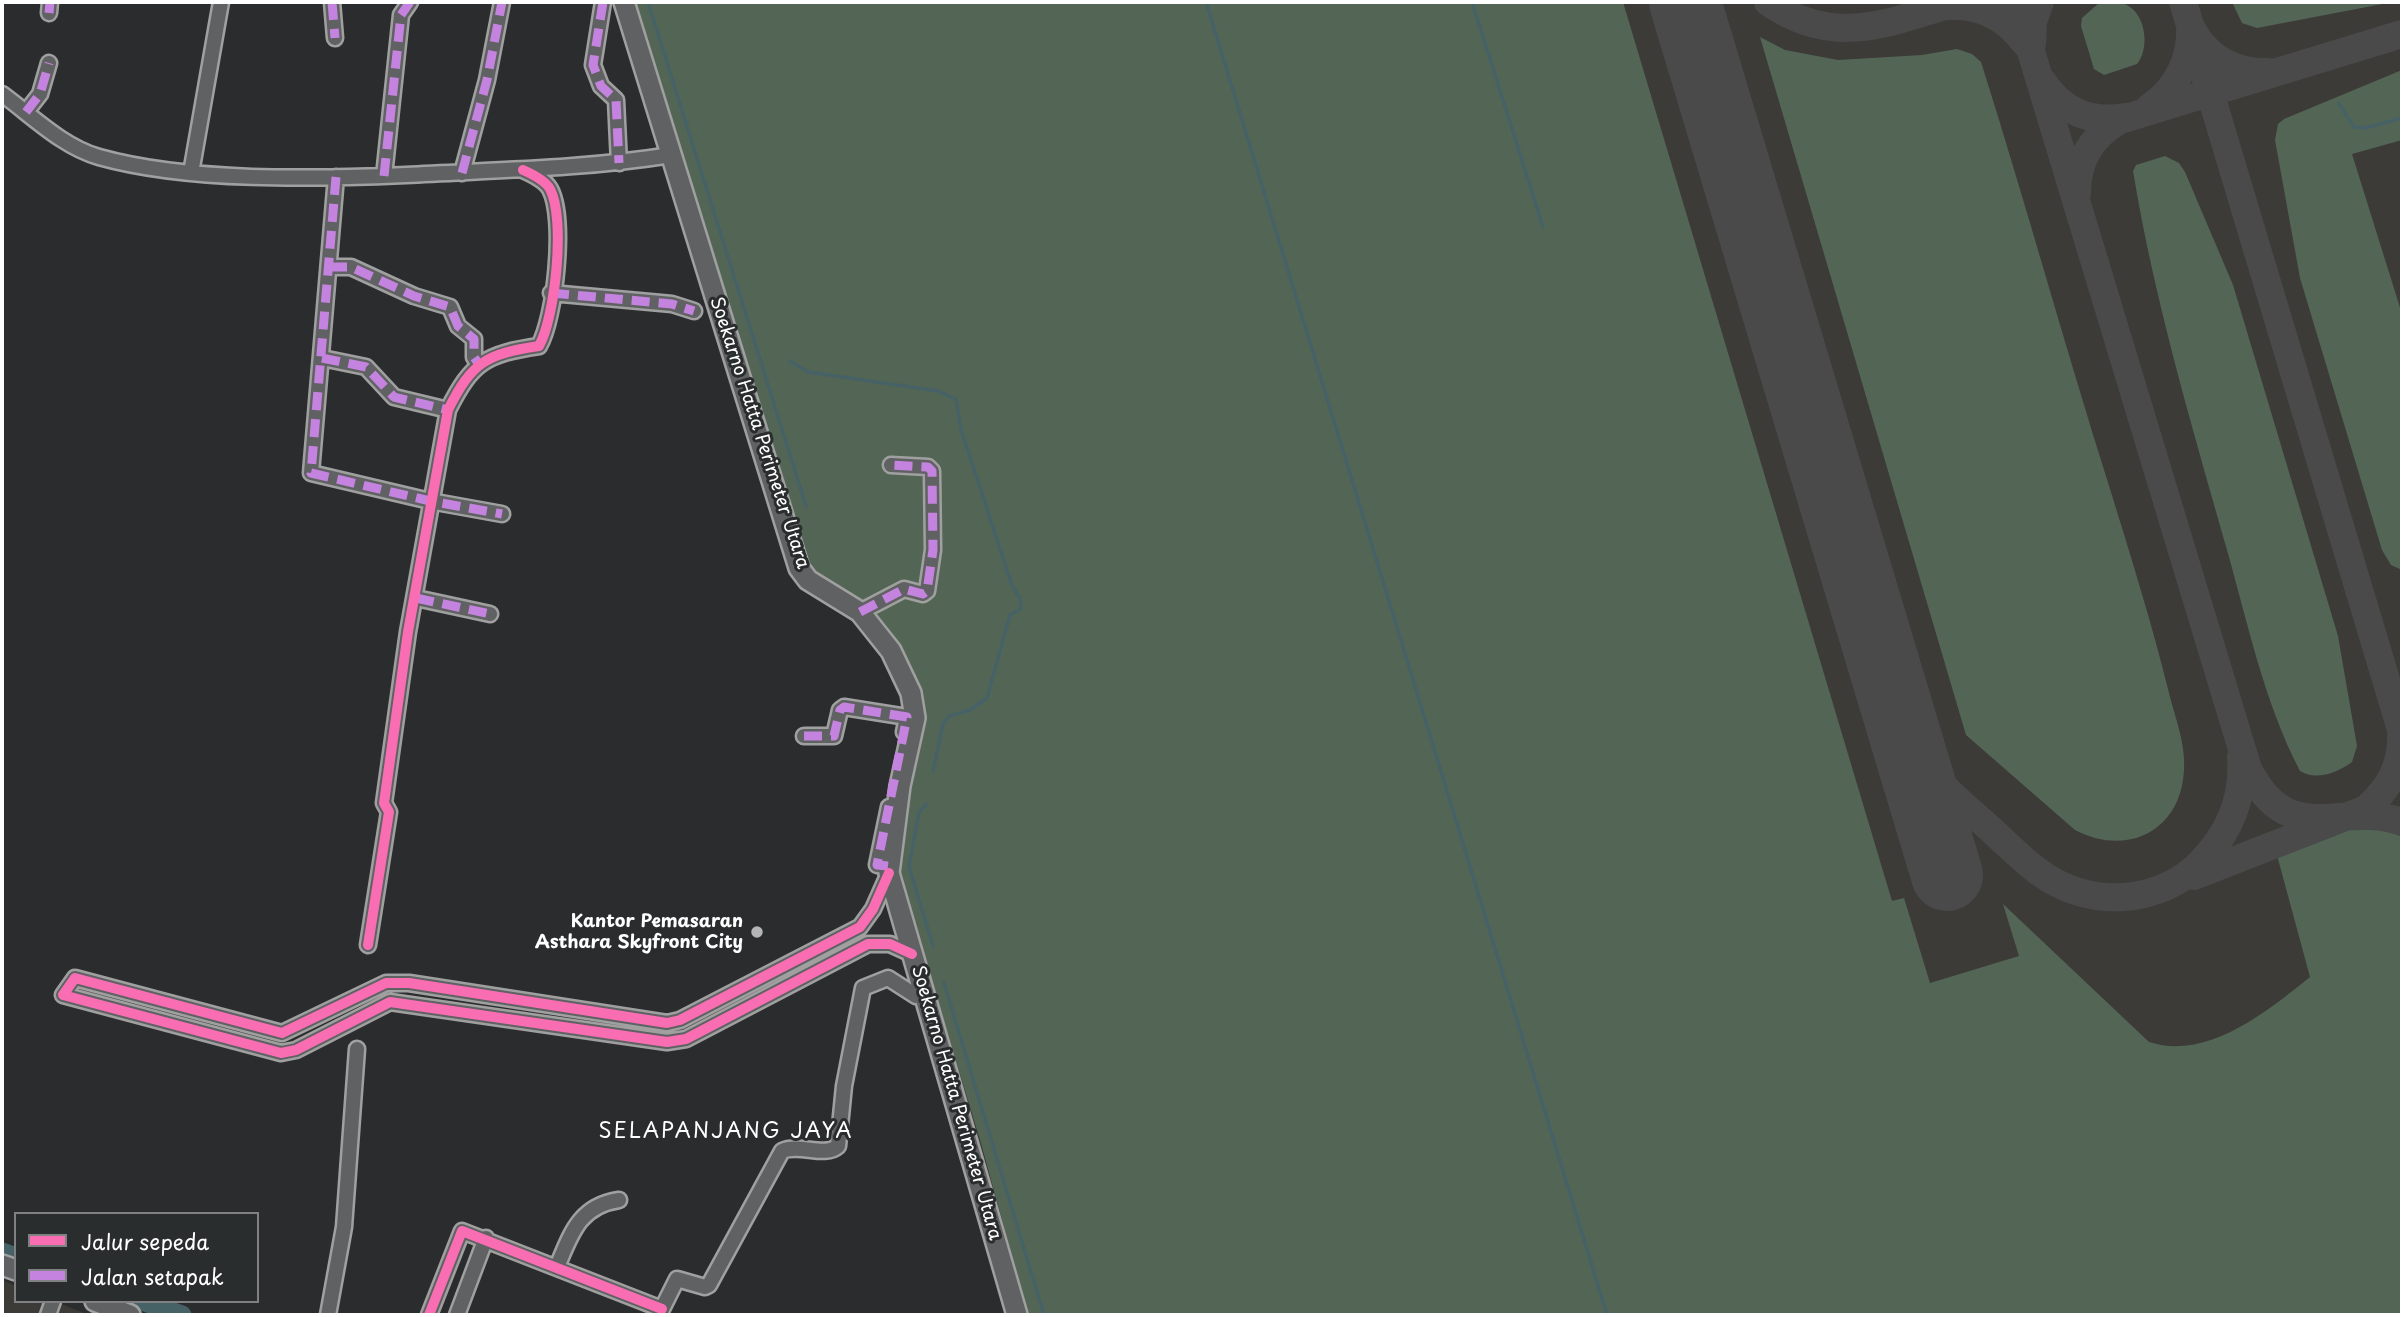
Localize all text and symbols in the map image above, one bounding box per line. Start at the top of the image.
street label: Soekarno Hatta Perimeter Utara [705,294,813,572]
place label: Kantor Pemasaran Asthara Skyfront City [535,911,743,954]
marker: Kantor Pemasaran Asthara Skyfront City [749,924,765,940]
street label: Soekarno Hatta Perimeter Utara [906,963,1006,1243]
district label: SELAPANJANG JAYA [601,1119,851,1145]
legend [14,1212,259,1303]
text: Jalur sepeda [81,1225,209,1257]
text: Jalan setapak [81,1260,224,1292]

